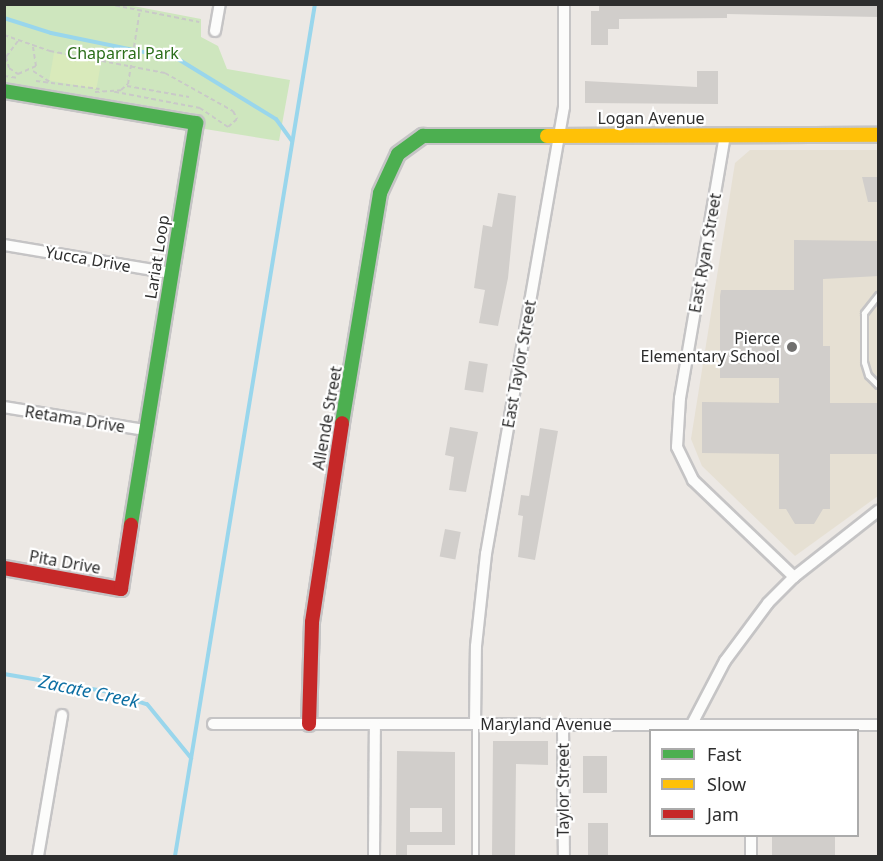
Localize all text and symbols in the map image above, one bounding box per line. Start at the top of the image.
park label: Chaparral Park [67,43,179,63]
street label: Logan Avenue [597,108,705,128]
street label: East Ryan Street [685,192,725,314]
street label: Lariat Loop [141,214,173,300]
street label: Yucca Drive [44,242,132,276]
street label: East Taylor Street [498,299,540,429]
place label: Pierce Elementary School [641,328,780,366]
marker: Pierce Elementary School [785,340,799,354]
street label: Allende Street [308,365,346,471]
street label: Retama Drive [23,402,127,436]
street label: Pita Drive [28,546,102,578]
water label: Zacate Creek [37,670,141,712]
street label: Maryland Avenue [480,714,612,734]
legend [649,729,859,837]
text: Fast [707,742,742,766]
street label: Taylor Street [553,743,573,837]
text: Slow [707,772,746,796]
text: Jam [707,802,739,826]

